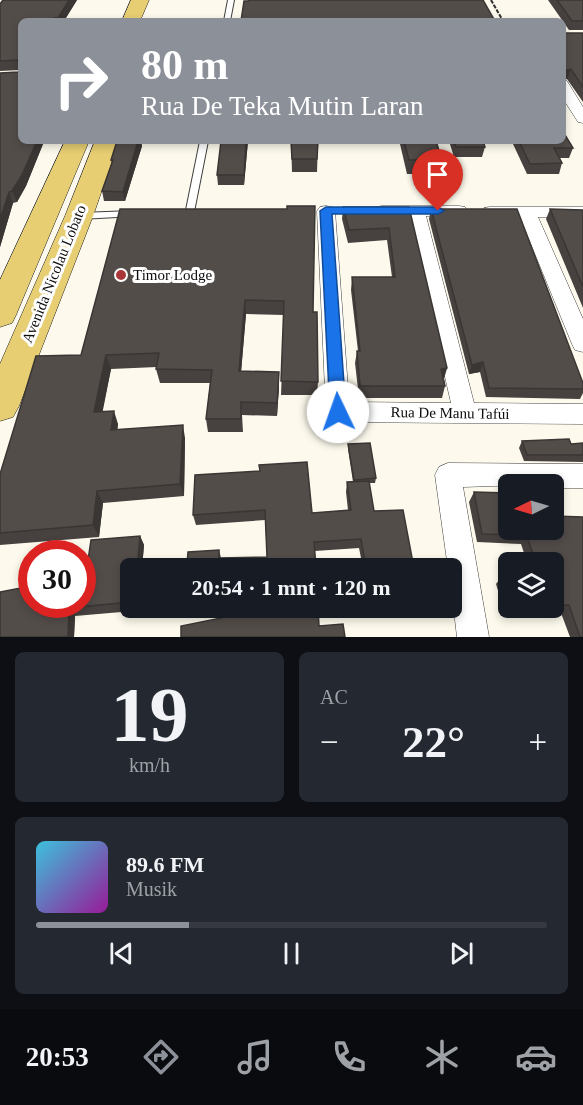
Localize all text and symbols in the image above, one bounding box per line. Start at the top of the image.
icon: right [42,42,120,120]
text: 80 m [141,42,229,88]
text: Rua De Teka Mutin Laran [141,91,424,121]
pin [412,149,463,211]
icon: arrive [421,158,454,191]
street label: Avenida Nicolau Lobato [19,203,89,345]
place label: Timor Lodge [133,267,212,283]
marker: Timor Lodge [114,268,128,282]
position arrow [306,380,370,444]
street label: Rua De Manu Tafúi [390,404,510,422]
north arrow [498,474,564,540]
map controls [498,474,564,618]
speed limit sign: 30 [18,540,96,618]
button: layers [498,552,564,618]
text: 20:54 · 1 mnt · 120 m [191,575,391,600]
text: 19 [111,671,189,758]
text: AC [320,686,348,708]
text: 22° [402,717,465,767]
text: − [320,724,339,760]
text: + [528,724,547,760]
text: km/h [129,754,170,776]
text: 89.6 FM [126,852,204,877]
text: Musik [126,878,177,900]
icon: previous [105,937,138,970]
icon: pause [275,937,308,970]
icon: next [445,937,478,970]
icon: directions [140,1036,182,1078]
icon: music [234,1036,276,1078]
icon: phone [328,1036,370,1078]
icon: climate [421,1036,463,1078]
icon: car [515,1036,557,1078]
text: 20:53 [26,1042,89,1072]

